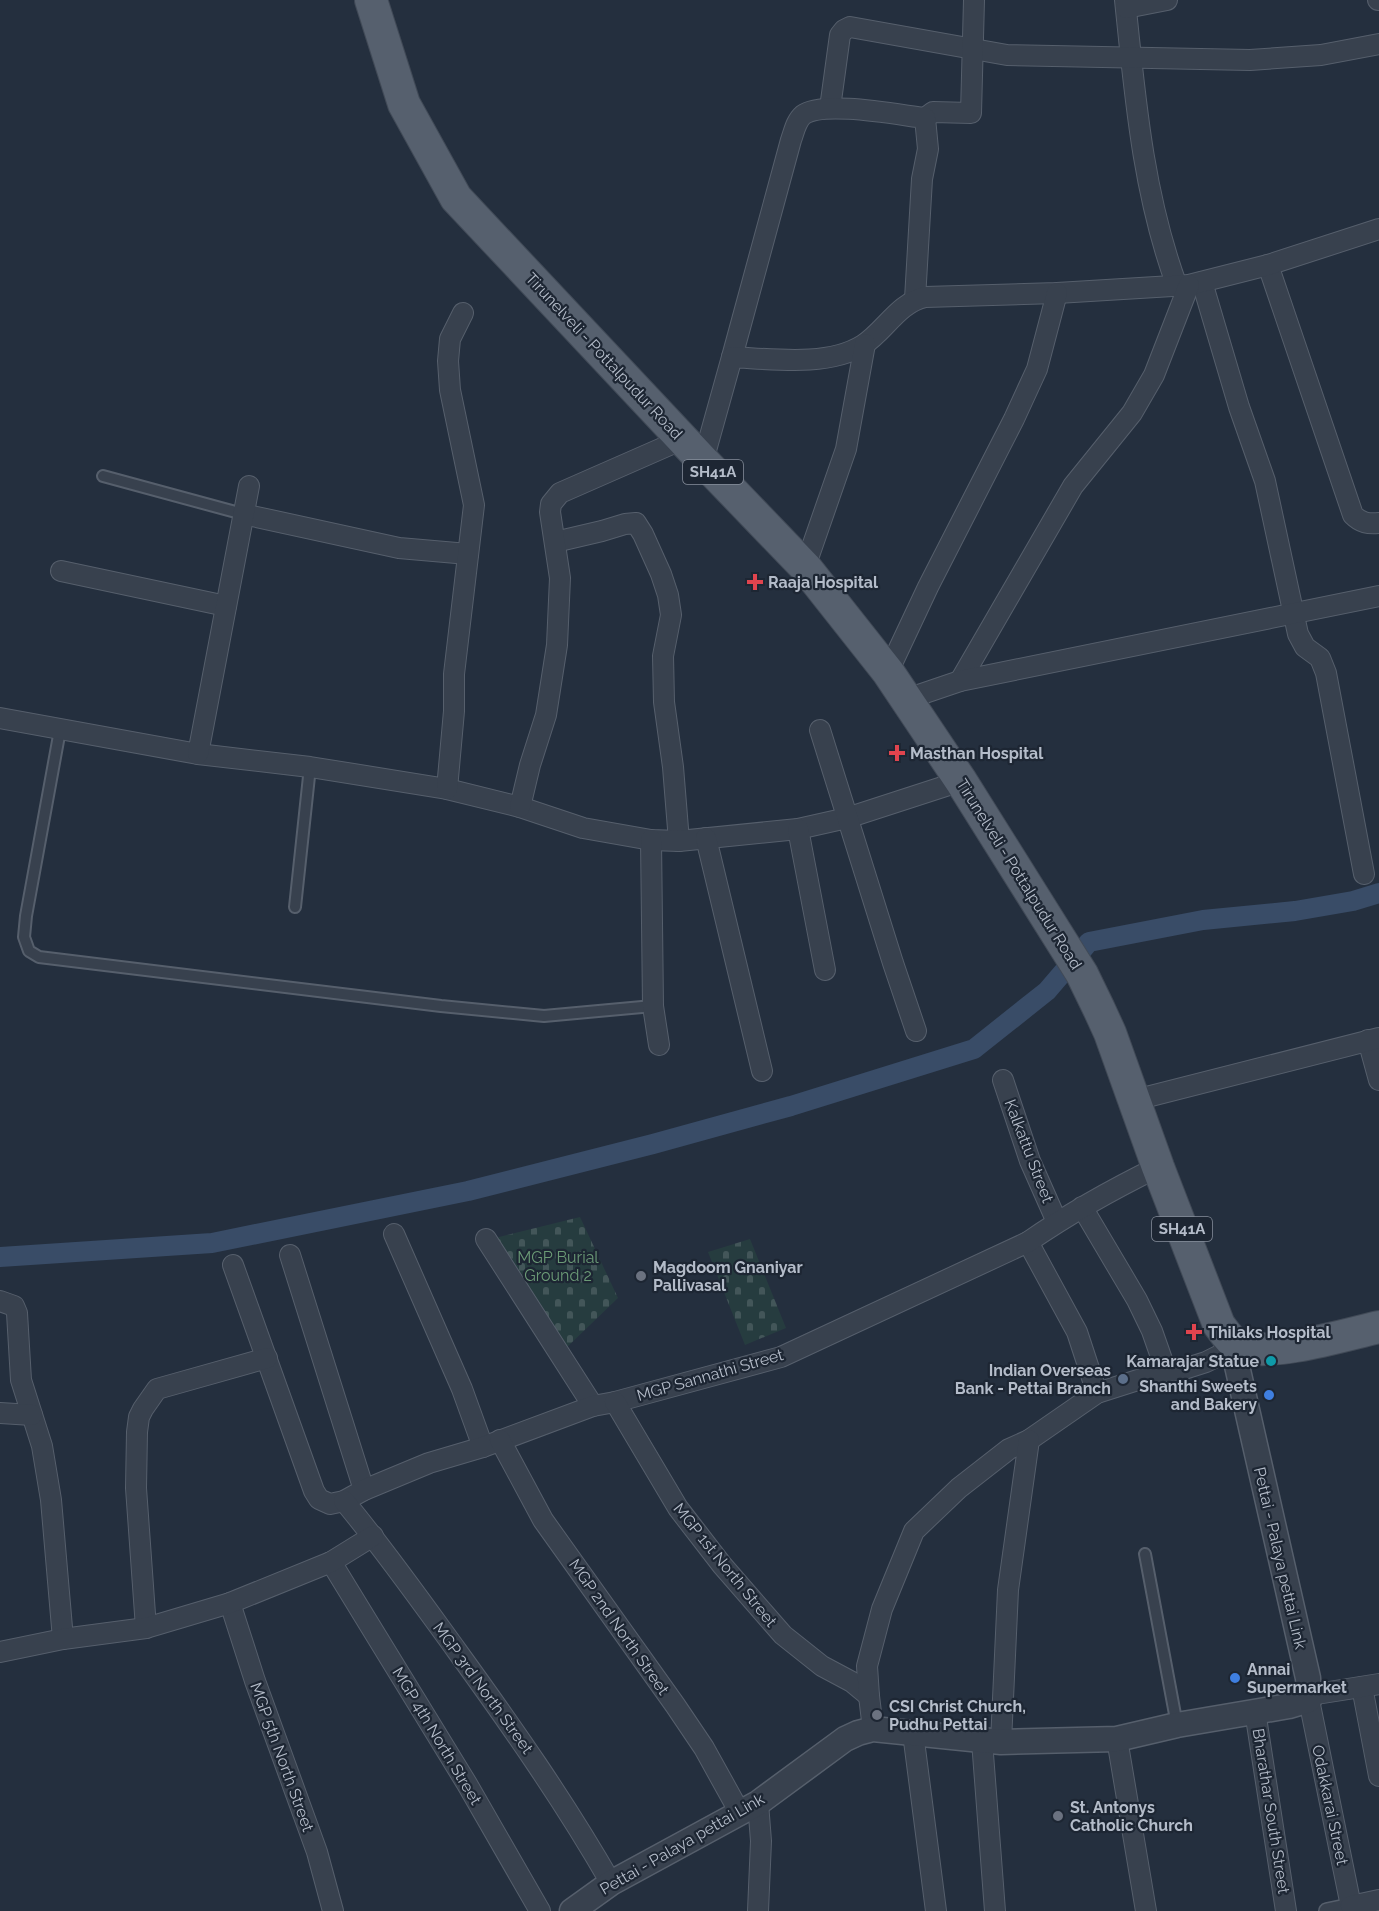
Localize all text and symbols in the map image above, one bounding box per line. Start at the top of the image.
street label: Tirunelveli - Pottalpudur Road [522,269,686,443]
road number: SH41A [683,460,743,484]
marker: Raaja Hospital [746,573,764,591]
place label: Raaja Hospital [768,573,879,592]
marker: Masthan Hospital [888,744,906,762]
place label: Masthan Hospital [910,744,1044,763]
street label: Tirunelveli - Pottalpudur Road [952,775,1086,973]
street label: Kalkattu Street [1001,1097,1058,1206]
road number: SH41A [1152,1217,1212,1241]
park label: MGP Burial Ground 2 [517,1248,599,1285]
place label: Magdoom Gnaniyar Pallivasal [653,1258,803,1295]
marker: Magdoom Gnaniyar Pallivasal [634,1269,648,1283]
marker: Thilaks Hospital [1185,1323,1203,1341]
place label: Thilaks Hospital [1208,1323,1331,1342]
street label: MGP Sannathi Street [635,1345,786,1405]
place label: Kamarajar Statue [1126,1352,1259,1371]
marker: Kamarajar Statue [1264,1354,1278,1368]
place label: Indian Overseas Bank - Pettai Branch [955,1361,1111,1398]
marker: Indian Overseas Bank - Pettai Branch [1116,1372,1130,1386]
place label: Shanthi Sweets and Bakery [1139,1377,1257,1414]
marker: Shanthi Sweets and Bakery [1262,1388,1276,1402]
street label: Pettai - Palaya pettai Link [1250,1465,1310,1651]
street label: MGP 1st North Street [669,1499,781,1631]
street label: MGP 2nd North Street [565,1555,673,1699]
street label: MGP 3rd North Street [429,1619,537,1758]
place label: Annai Supermarket [1247,1660,1347,1697]
street label: MGP 4th North Street [388,1664,486,1809]
marker: Annai Supermarket [1228,1671,1242,1685]
street label: MGP 5th North Street [246,1680,318,1835]
place label: CSI Christ Church, Pudhu Pettai [889,1697,1026,1734]
marker: CSI Christ Church, Pudhu Pettai [870,1708,884,1722]
street label: Bharathar South Street [1249,1727,1294,1896]
street label: Odakkarai Street [1308,1743,1352,1868]
street label: Pettai - Palaya pettai Link [597,1789,768,1899]
place label: St. Antonys Catholic Church [1070,1798,1193,1835]
marker: St. Antonys Catholic Church [1051,1809,1065,1823]

